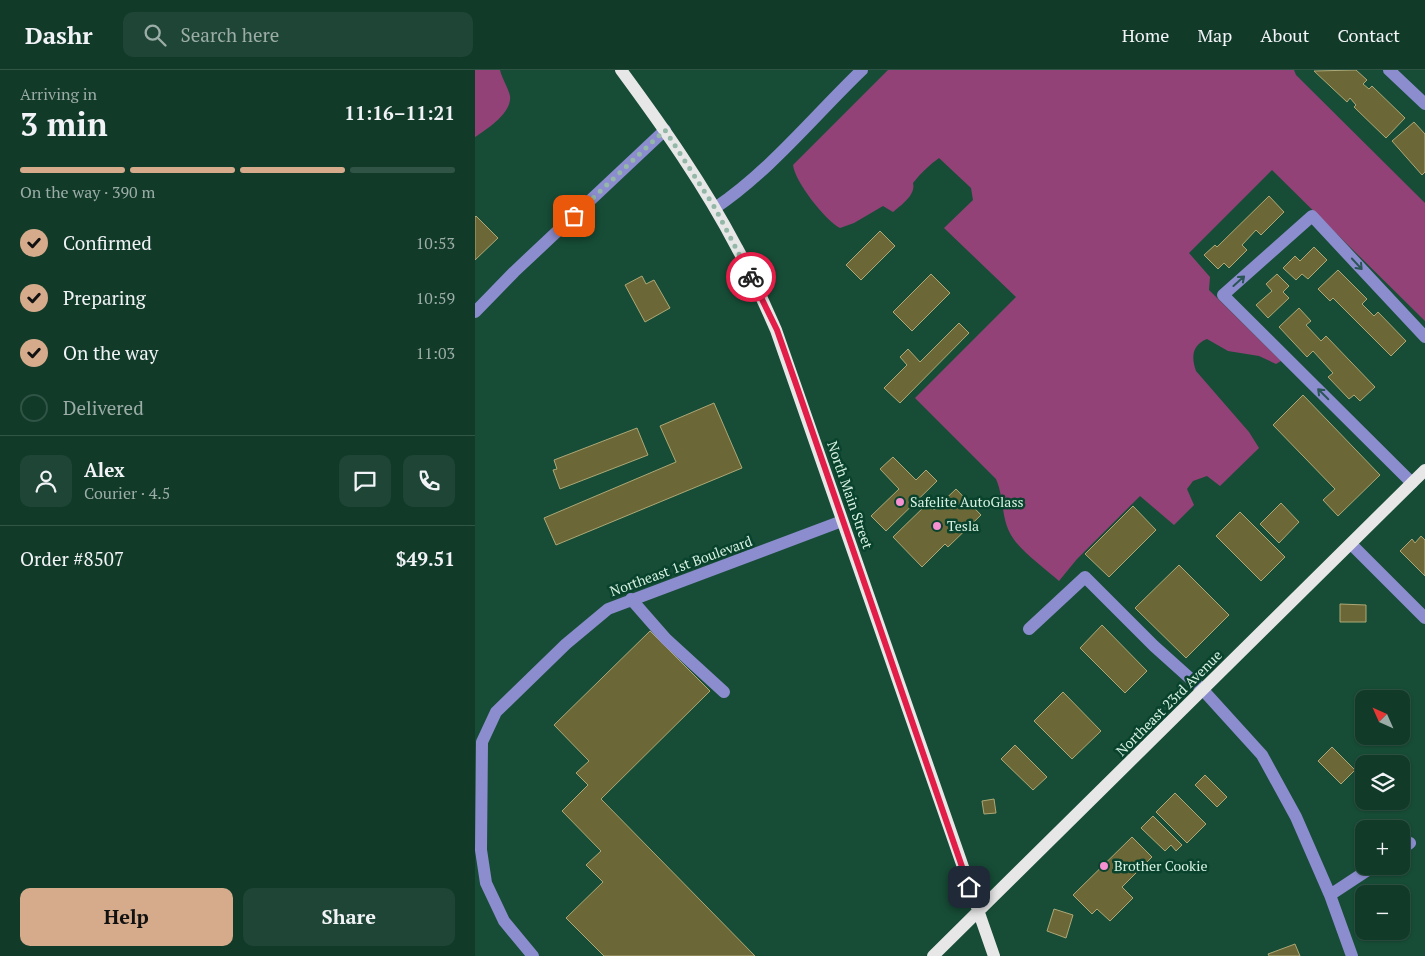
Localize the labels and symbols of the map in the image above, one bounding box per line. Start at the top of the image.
pin [553,195,595,237]
courier [726,252,776,302]
one-way arrow [1351,258,1363,270]
one-way arrow [1233,275,1246,287]
one-way arrow [1317,388,1329,400]
street label: North Main Street [823,438,878,552]
place label: Safelite AutoGlass [910,492,1024,511]
marker: Safelite AutoGlass [894,496,906,508]
place label: Tesla [947,516,979,535]
marker: Tesla [931,520,943,532]
street label: Northeast 1st Boulevard [607,531,755,600]
street label: Northeast 23rd Avenue [1112,646,1226,760]
north arrow [1355,690,1410,745]
place label: Brother Cookie [1114,856,1207,875]
marker: Brother Cookie [1098,860,1110,872]
pin [948,866,990,908]

